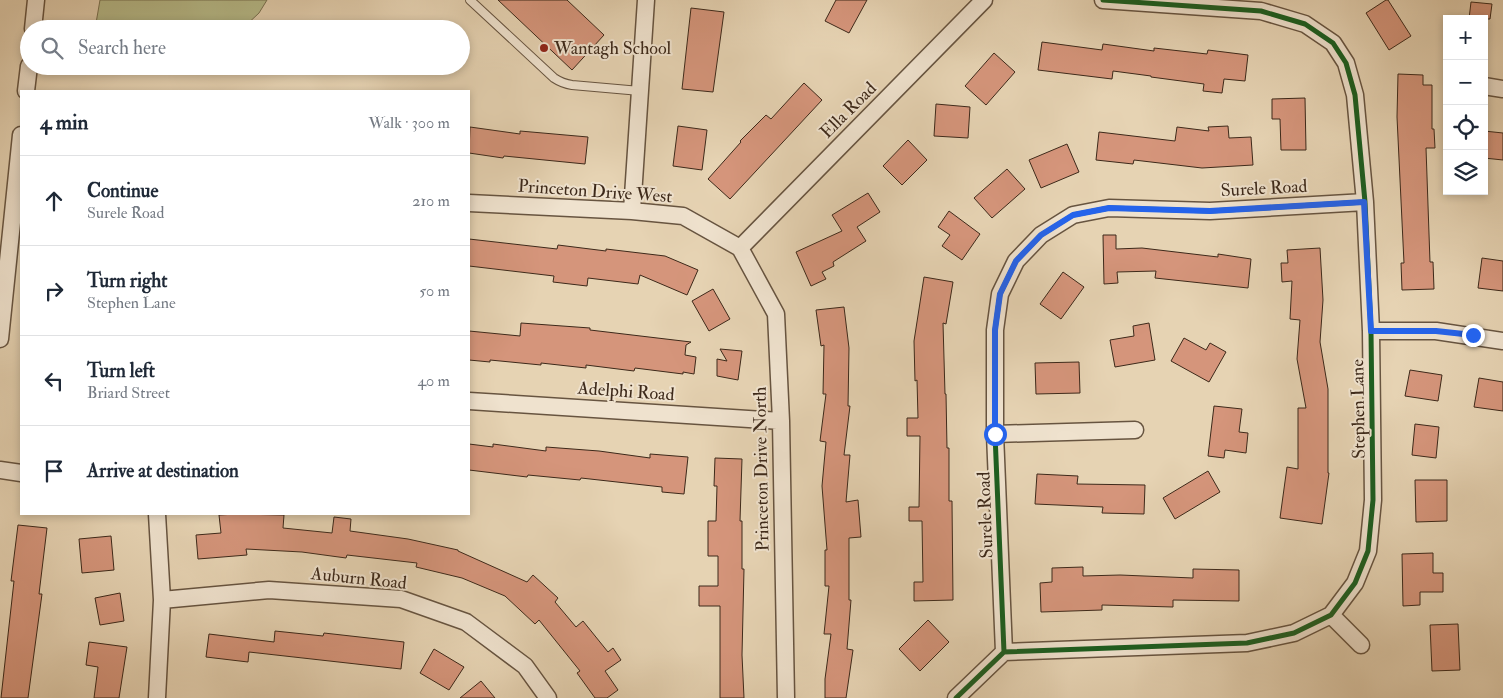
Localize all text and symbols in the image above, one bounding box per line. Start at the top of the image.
map controls [1443,15,1488,195]
button: + [1443,15,1488,60]
search box [20,20,470,75]
icon: search [38,34,66,62]
text: Search here [78,36,166,60]
place label: Wantagh School [553,37,672,60]
marker: Wantagh School [538,42,550,54]
button: − [1443,60,1488,105]
street label: Ella Road [815,77,882,144]
button: locate [1443,105,1488,150]
text: 4 min [40,109,88,136]
text: Walk · 300 m [369,113,450,133]
button: layers [1443,150,1488,195]
street label: Princeton Drive West [517,175,673,208]
street label: Surele Road [1220,175,1308,202]
text: Continue [87,179,158,203]
icon: ahead [40,187,68,215]
text: 210 m [412,191,450,211]
text: Surele Road [87,203,164,223]
text: Turn right [87,269,167,293]
icon: right [40,277,68,305]
text: 50 m [419,281,450,301]
text: Stephen Lane [87,293,176,313]
route end [1462,324,1485,347]
text: Turn left [87,359,155,383]
street label: Stephen Lane [1346,359,1371,459]
icon: left [40,367,68,395]
text: 40 m [417,371,450,391]
street label: Adelphi Road [576,377,675,406]
text: Briard Street [87,383,170,403]
street label: Princeton Drive North [749,386,774,552]
route start [984,423,1007,446]
icon: arrive [40,457,68,485]
text: Arrive at destination [87,459,239,483]
street label: Surele Road [972,471,999,559]
street label: Auburn Road [309,562,408,595]

